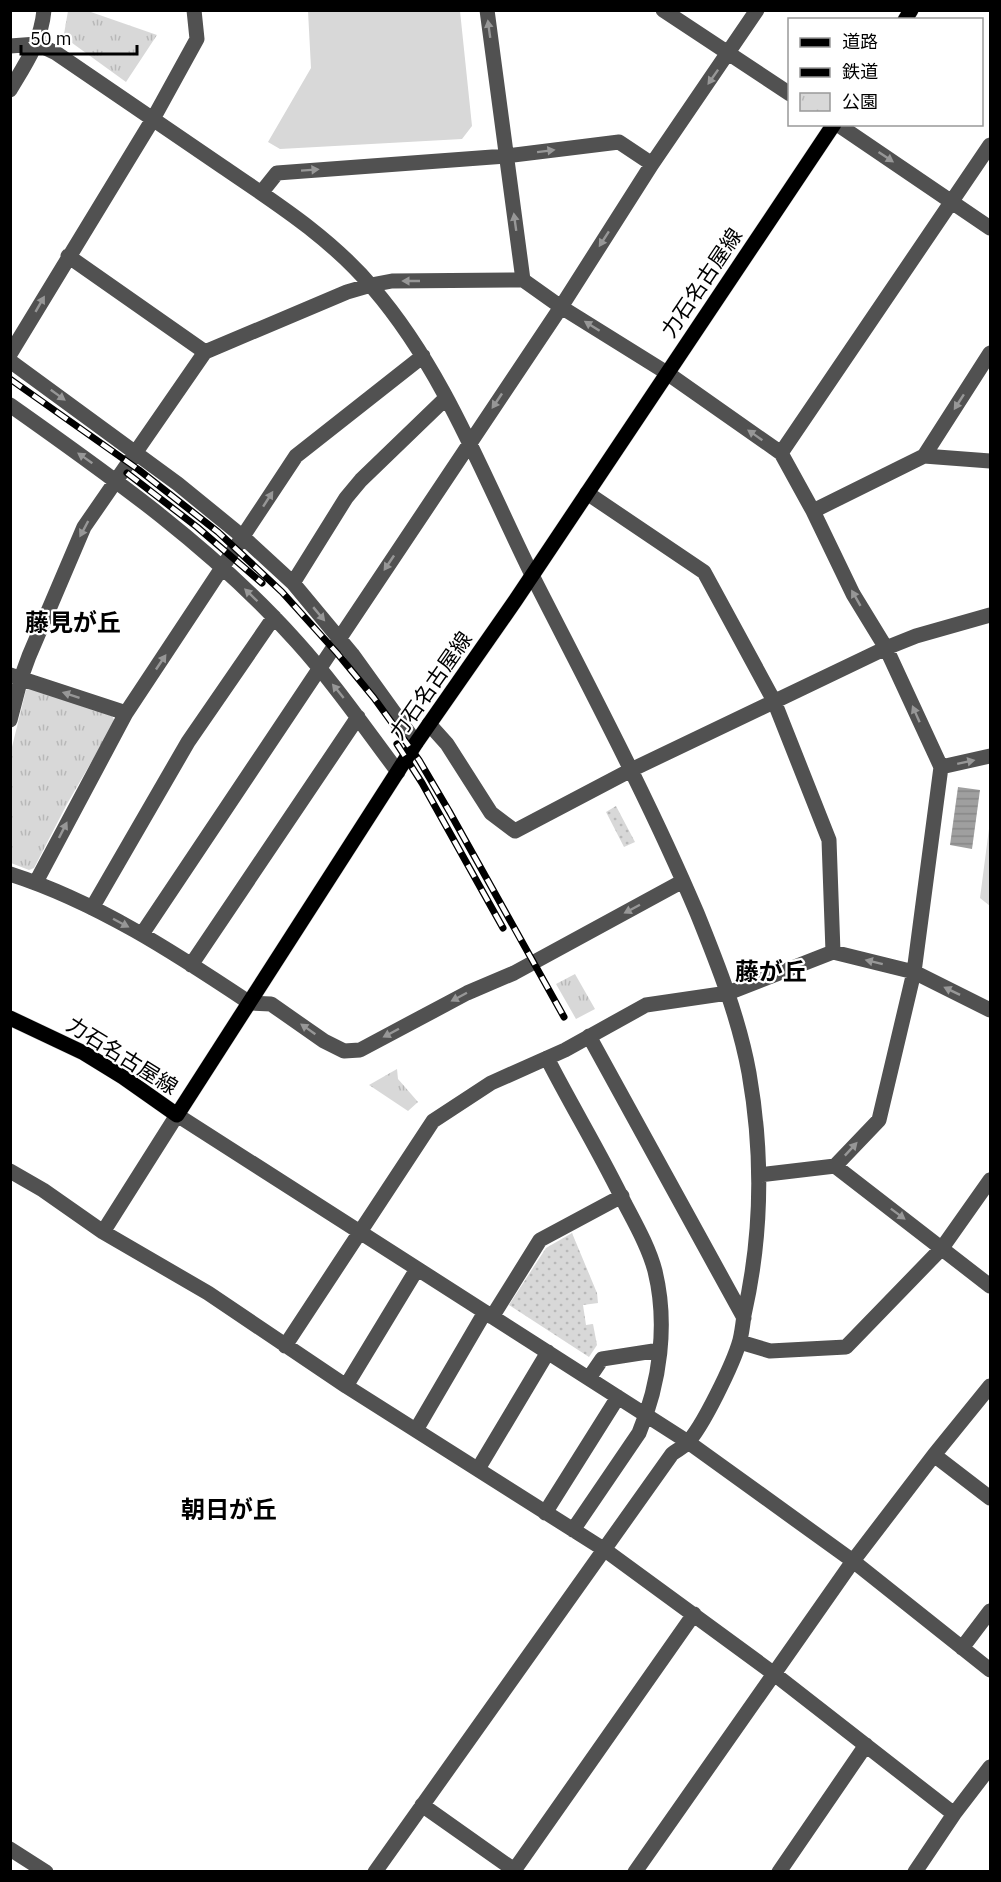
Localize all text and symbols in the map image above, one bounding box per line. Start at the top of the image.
scale bar [21,18,136,56]
legend [788,18,983,126]
one-way arrow [485,19,494,38]
text: 50 m [30,27,72,50]
text: 道路 [842,30,878,53]
text: 鉄道 [842,60,878,83]
one-way arrow [707,68,719,84]
text: 公園 [842,90,878,113]
one-way arrow [536,146,555,155]
one-way arrow [877,151,893,163]
one-way arrow [300,166,319,175]
one-way arrow [511,213,520,232]
street label: 力石名古屋線 [654,222,748,342]
one-way arrow [599,230,610,247]
one-way arrow [402,276,421,286]
one-way arrow [35,295,45,312]
one-way arrow [584,321,601,332]
one-way arrow [50,389,65,401]
one-way arrow [491,393,503,409]
one-way arrow [953,394,964,411]
one-way arrow [747,429,763,441]
one-way arrow [77,452,93,464]
one-way arrow [262,491,273,507]
one-way arrow [79,521,89,538]
one-way arrow [383,555,394,572]
one-way arrow [244,588,259,602]
one-way arrow [851,589,861,606]
district label: 藤見が丘 [25,606,121,638]
one-way arrow [313,606,326,622]
street label: 力石名古屋線 [383,626,478,745]
one-way arrow [155,654,166,670]
one-way arrow [331,683,344,699]
one-way arrow [62,689,80,699]
one-way arrow [911,705,921,723]
one-way arrow [956,757,975,766]
one-way arrow [58,822,68,839]
one-way arrow [623,904,640,914]
one-way arrow [113,918,130,928]
district label: 藤が丘 [735,955,807,987]
one-way arrow [864,957,883,967]
one-way arrow [944,986,961,996]
one-way arrow [451,992,468,1002]
street label: 力石名古屋線 [62,1010,183,1100]
one-way arrow [300,1024,316,1035]
one-way arrow [382,1028,399,1038]
one-way arrow [844,1142,858,1156]
one-way arrow [891,1208,906,1220]
district label: 朝日が丘 [181,1493,277,1525]

